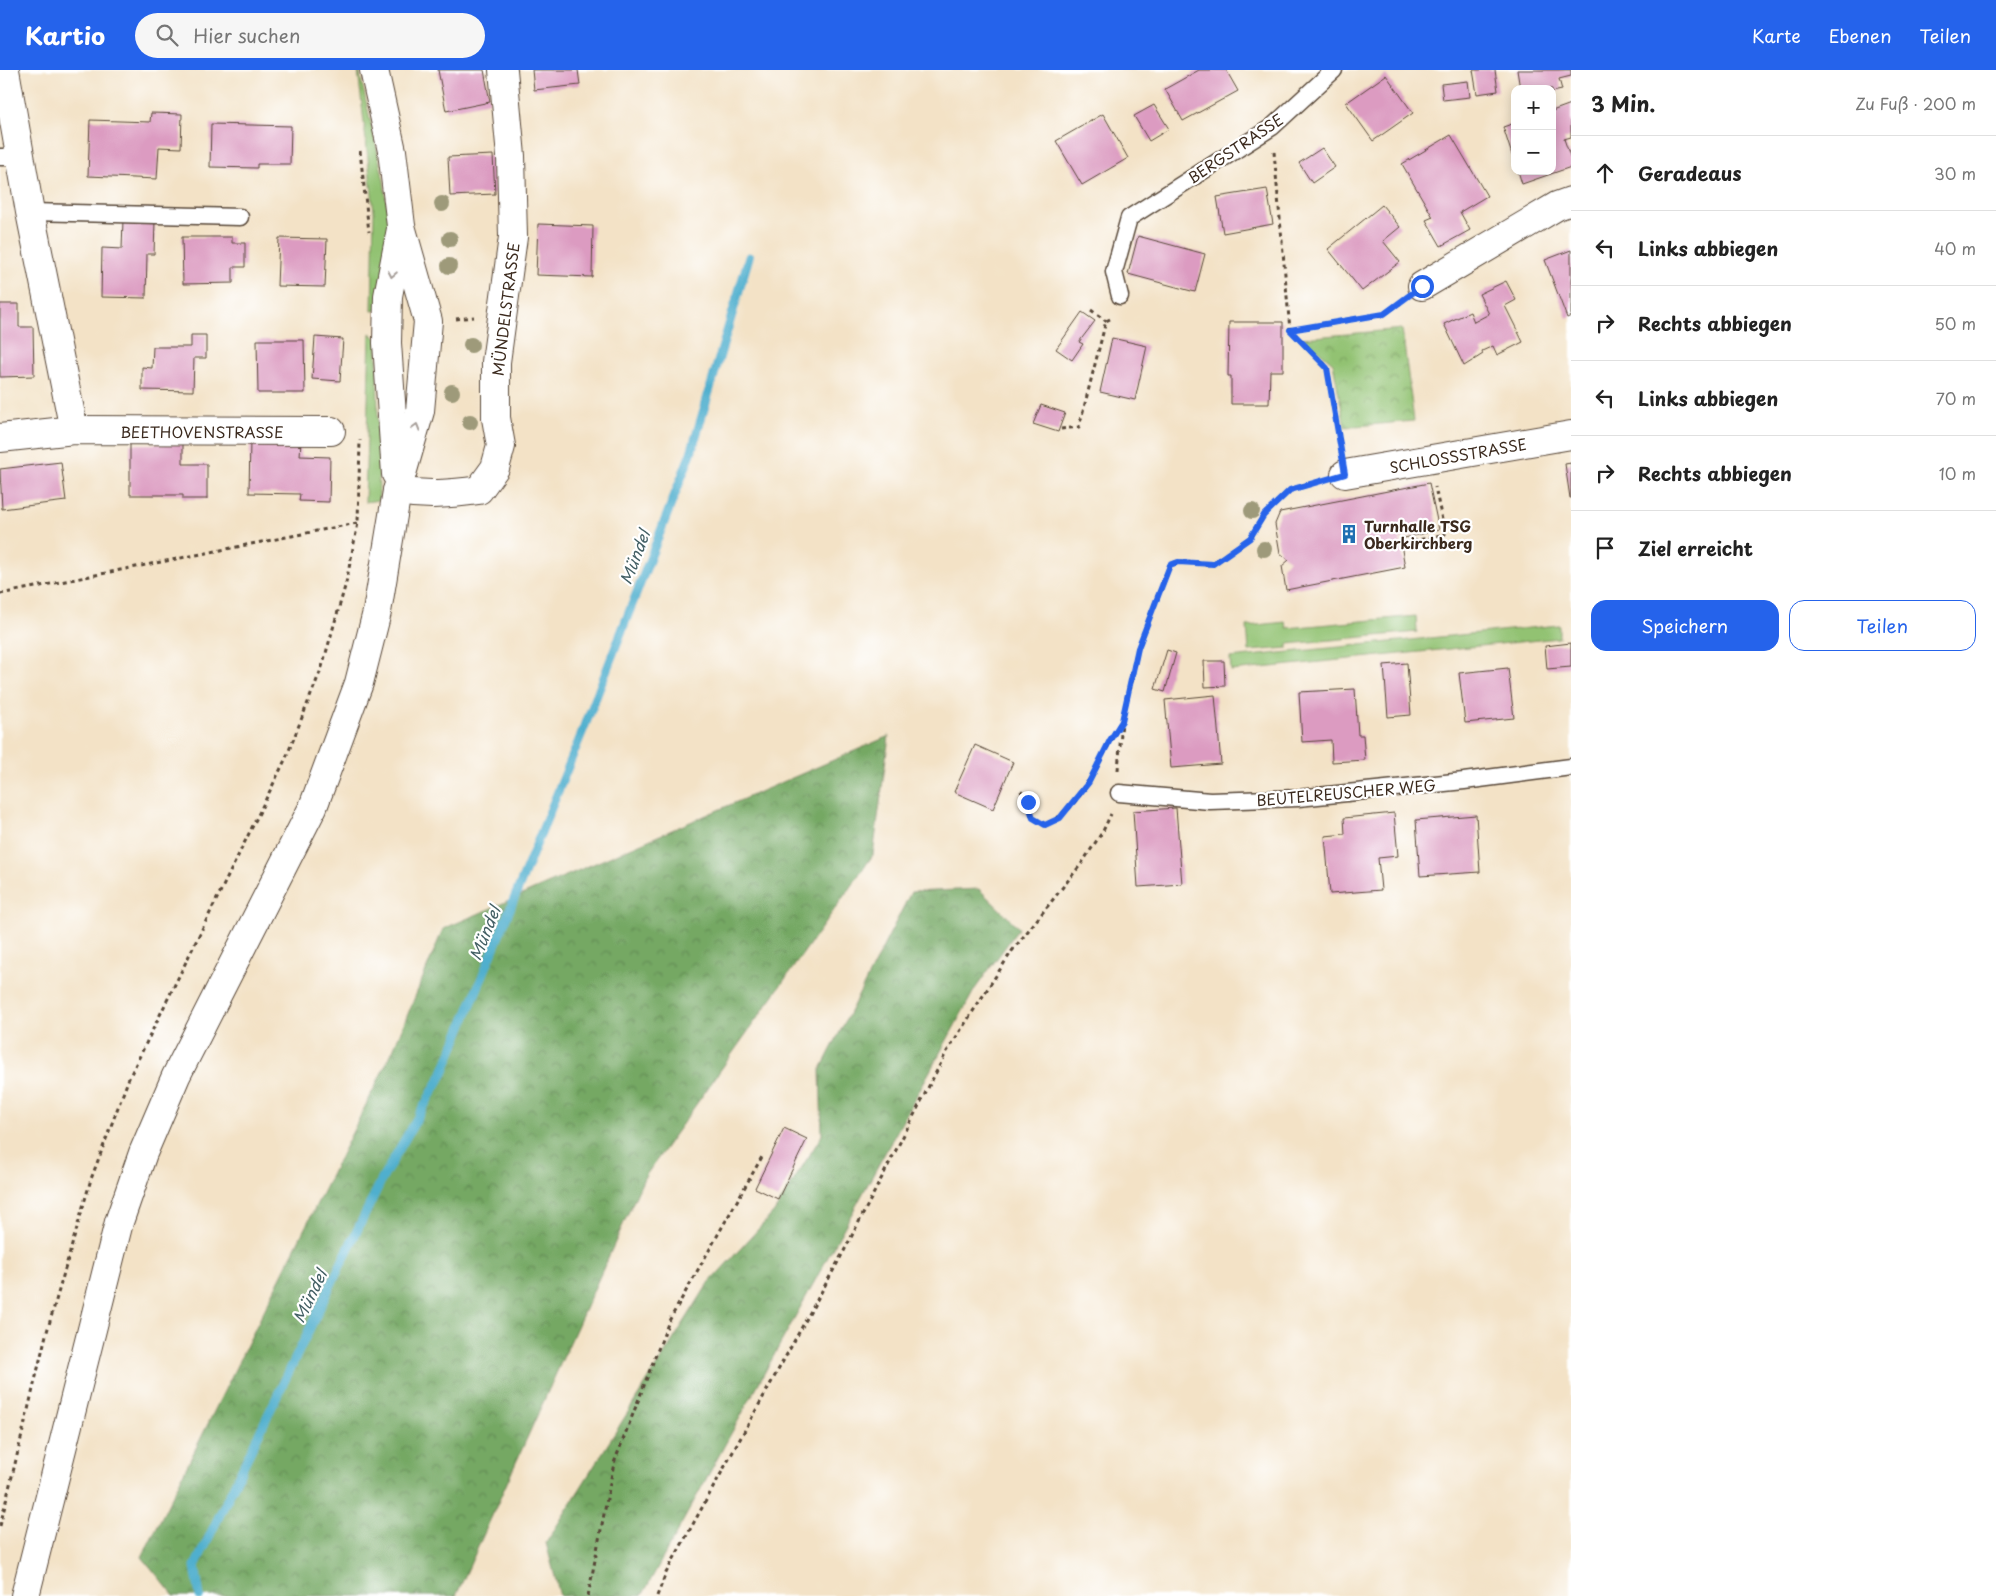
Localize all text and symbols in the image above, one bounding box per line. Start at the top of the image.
search box [135,13,485,58]
text: Kartio [25,17,105,53]
icon: search [153,21,181,49]
text: Hier suchen [193,21,300,49]
text: Karte [1752,22,1801,49]
text: Ebenen [1829,22,1892,49]
text: Teilen [1920,22,1971,49]
map controls [1511,85,1556,175]
button: + [1511,85,1556,130]
text: 3 Min. [1591,87,1655,119]
text: Zu Fuß · 200 m [1855,91,1976,115]
street label: BERGSTRASSE [1182,107,1288,189]
button: − [1511,130,1556,175]
icon: ahead [1591,159,1619,187]
text: Geradeaus [1638,159,1742,187]
text: 30 m [1934,161,1976,185]
icon: left [1591,234,1619,262]
text: Links abbiegen [1638,234,1778,262]
text: 40 m [1934,236,1976,260]
street label: MÜNDELSTRASSE [485,241,525,377]
one-way arrow [388,269,398,278]
route start [1411,275,1434,298]
icon: right [1591,309,1619,337]
text: Rechts abbiegen [1638,309,1792,337]
text: 50 m [1935,311,1976,335]
icon: left [1591,384,1619,412]
text: Links abbiegen [1638,384,1778,412]
text: 70 m [1936,386,1976,410]
street label: BEETHOVENSTRASSE [120,420,284,443]
one-way arrow [410,423,420,432]
street label: SCHLOSSSTRASSE [1388,432,1528,478]
icon: right [1591,459,1619,487]
text: Rechts abbiegen [1638,459,1792,487]
text: 10 m [1939,461,1976,485]
place label: Turnhalle TSG Oberkirchberg [1364,514,1472,554]
building icon: Turnhalle TSG Oberkirchberg [1338,523,1360,545]
water label: Mündel [613,524,656,588]
icon: arrive [1591,534,1619,562]
text: Ziel erreicht [1638,534,1753,562]
button: Speichern [1591,600,1779,651]
button: Teilen [1789,600,1976,651]
street label: BEUTELREUSCHER WEG [1255,773,1437,811]
route end [1017,791,1040,814]
water label: Mündel [462,900,507,964]
water label: Mündel [286,1263,333,1327]

